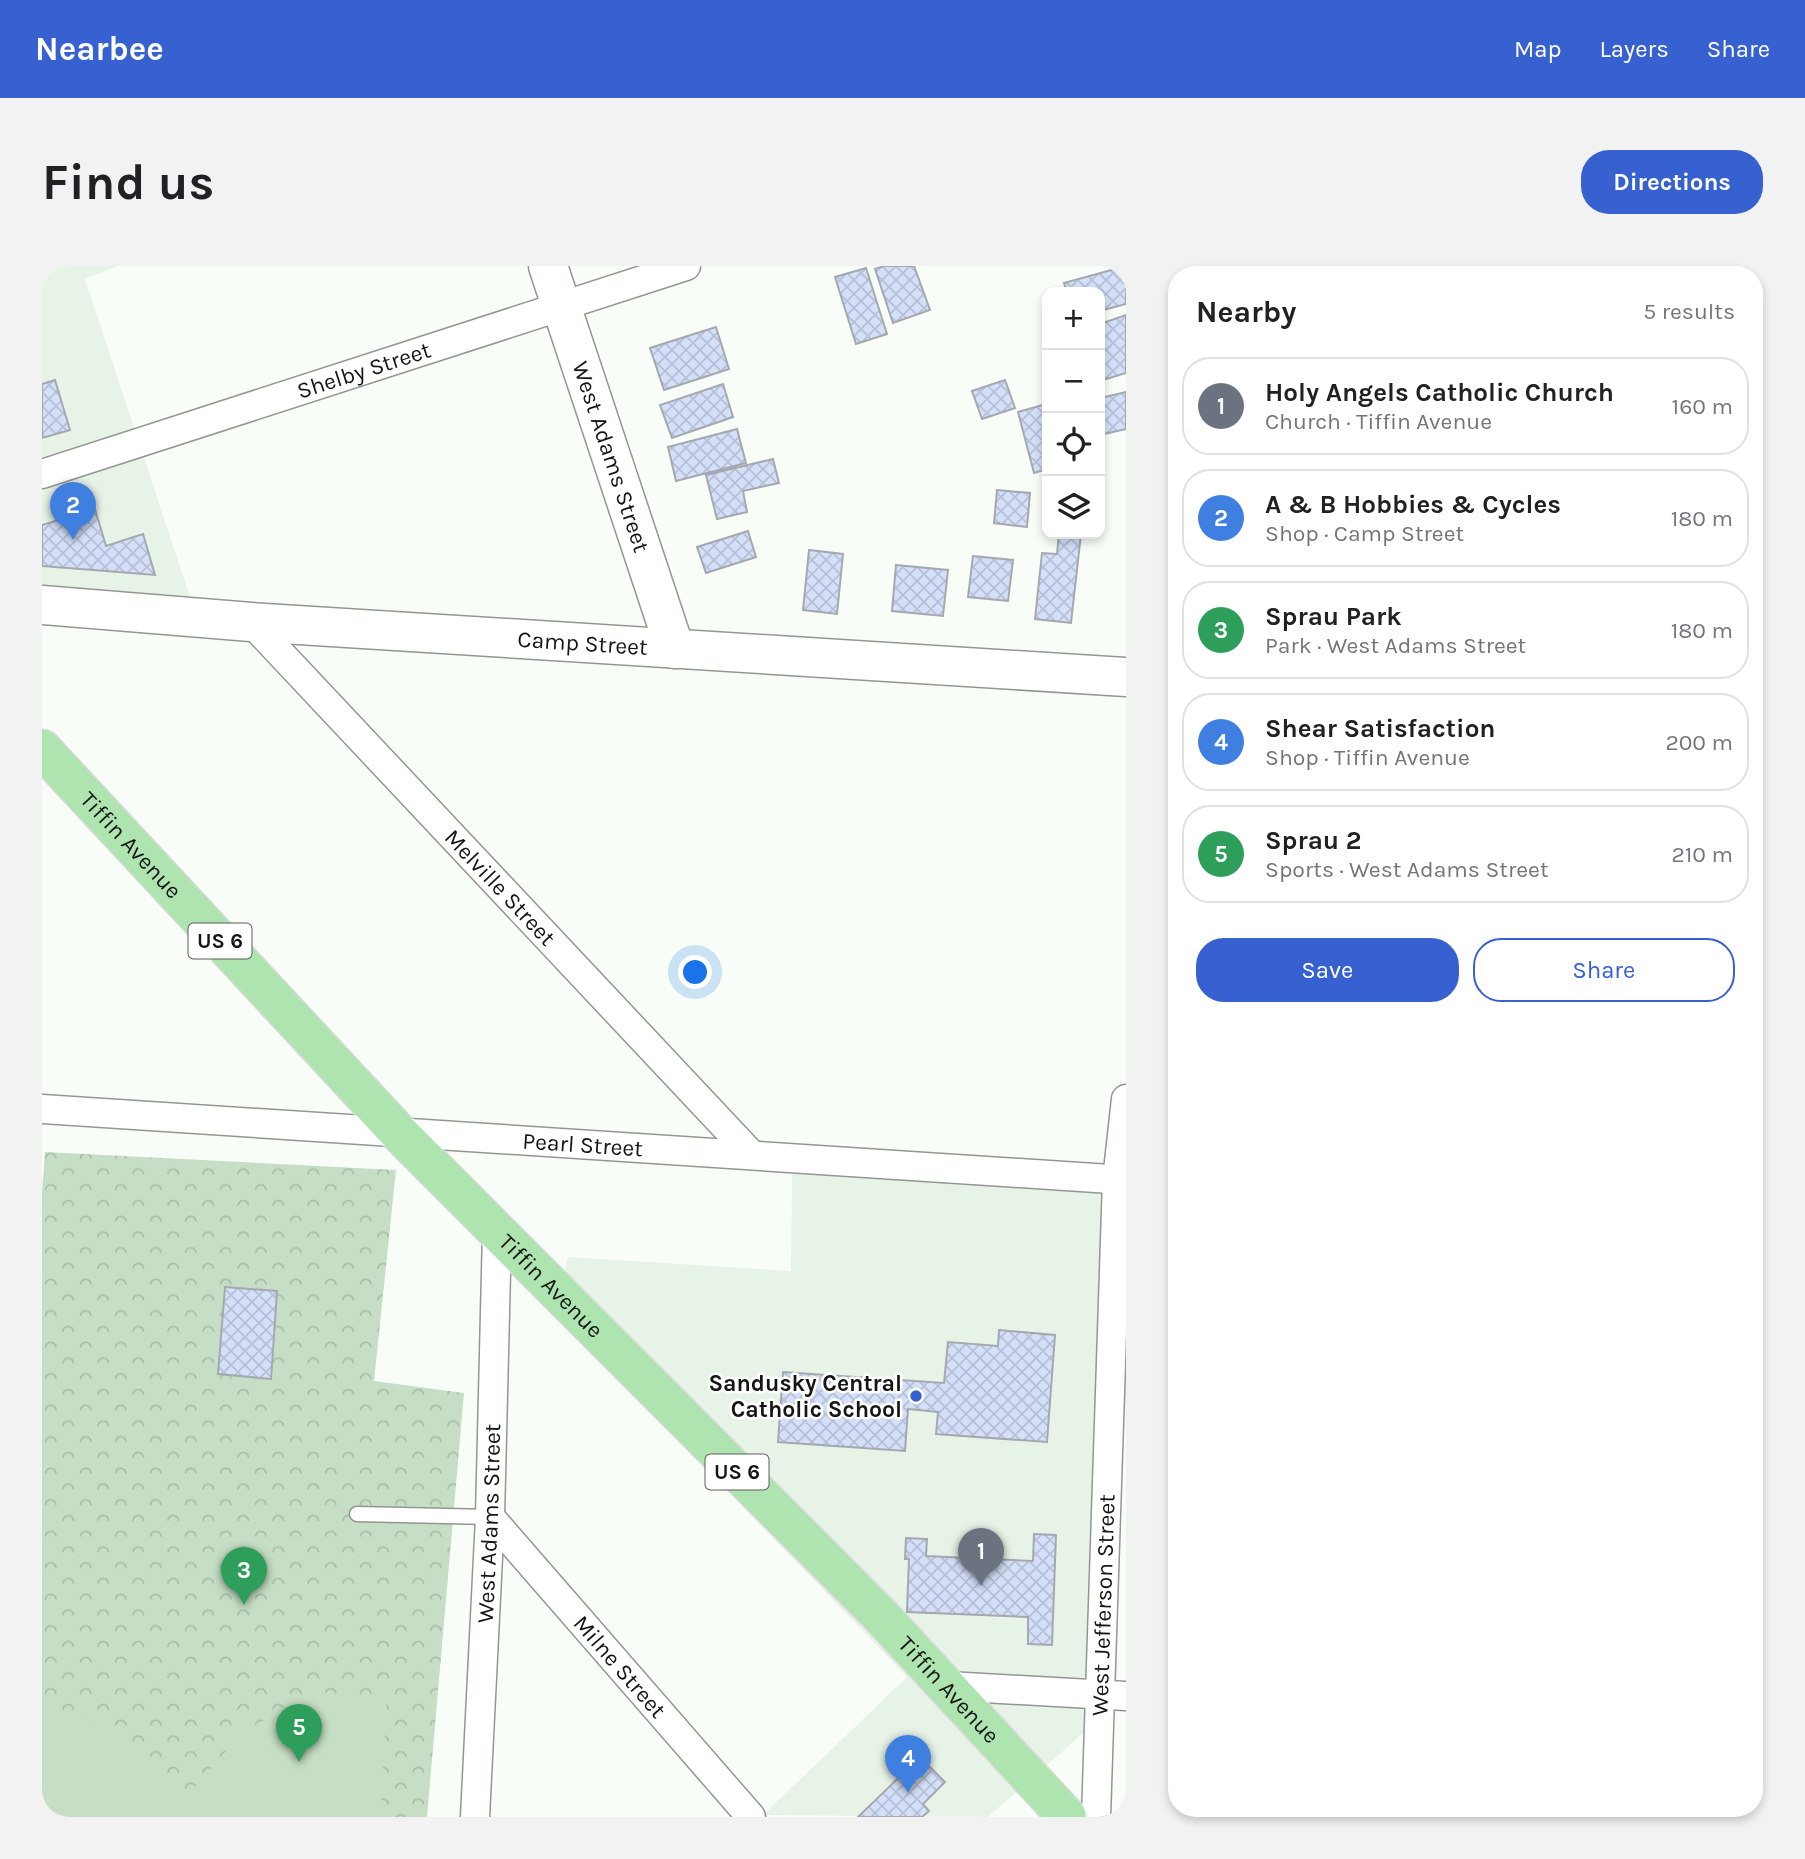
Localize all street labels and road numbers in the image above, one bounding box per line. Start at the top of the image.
street label: Shelby Street [293,336,434,404]
street label: West Adams Street [567,358,656,556]
street label: Camp Street [517,625,649,660]
street label: Tiffin Avenue [75,786,187,904]
street label: Melville Street [439,824,562,951]
road number: US 6 [188,924,252,958]
street label: Pearl Street [522,1127,644,1162]
street label: Tiffin Avenue [494,1228,609,1343]
street label: West Adams Street [471,1423,506,1624]
road number: US 6 [706,1454,768,1490]
street label: West Jefferson Street [1086,1493,1120,1717]
street label: Milne Street [568,1610,672,1723]
street label: Tiffin Avenue [893,1631,1005,1749]

